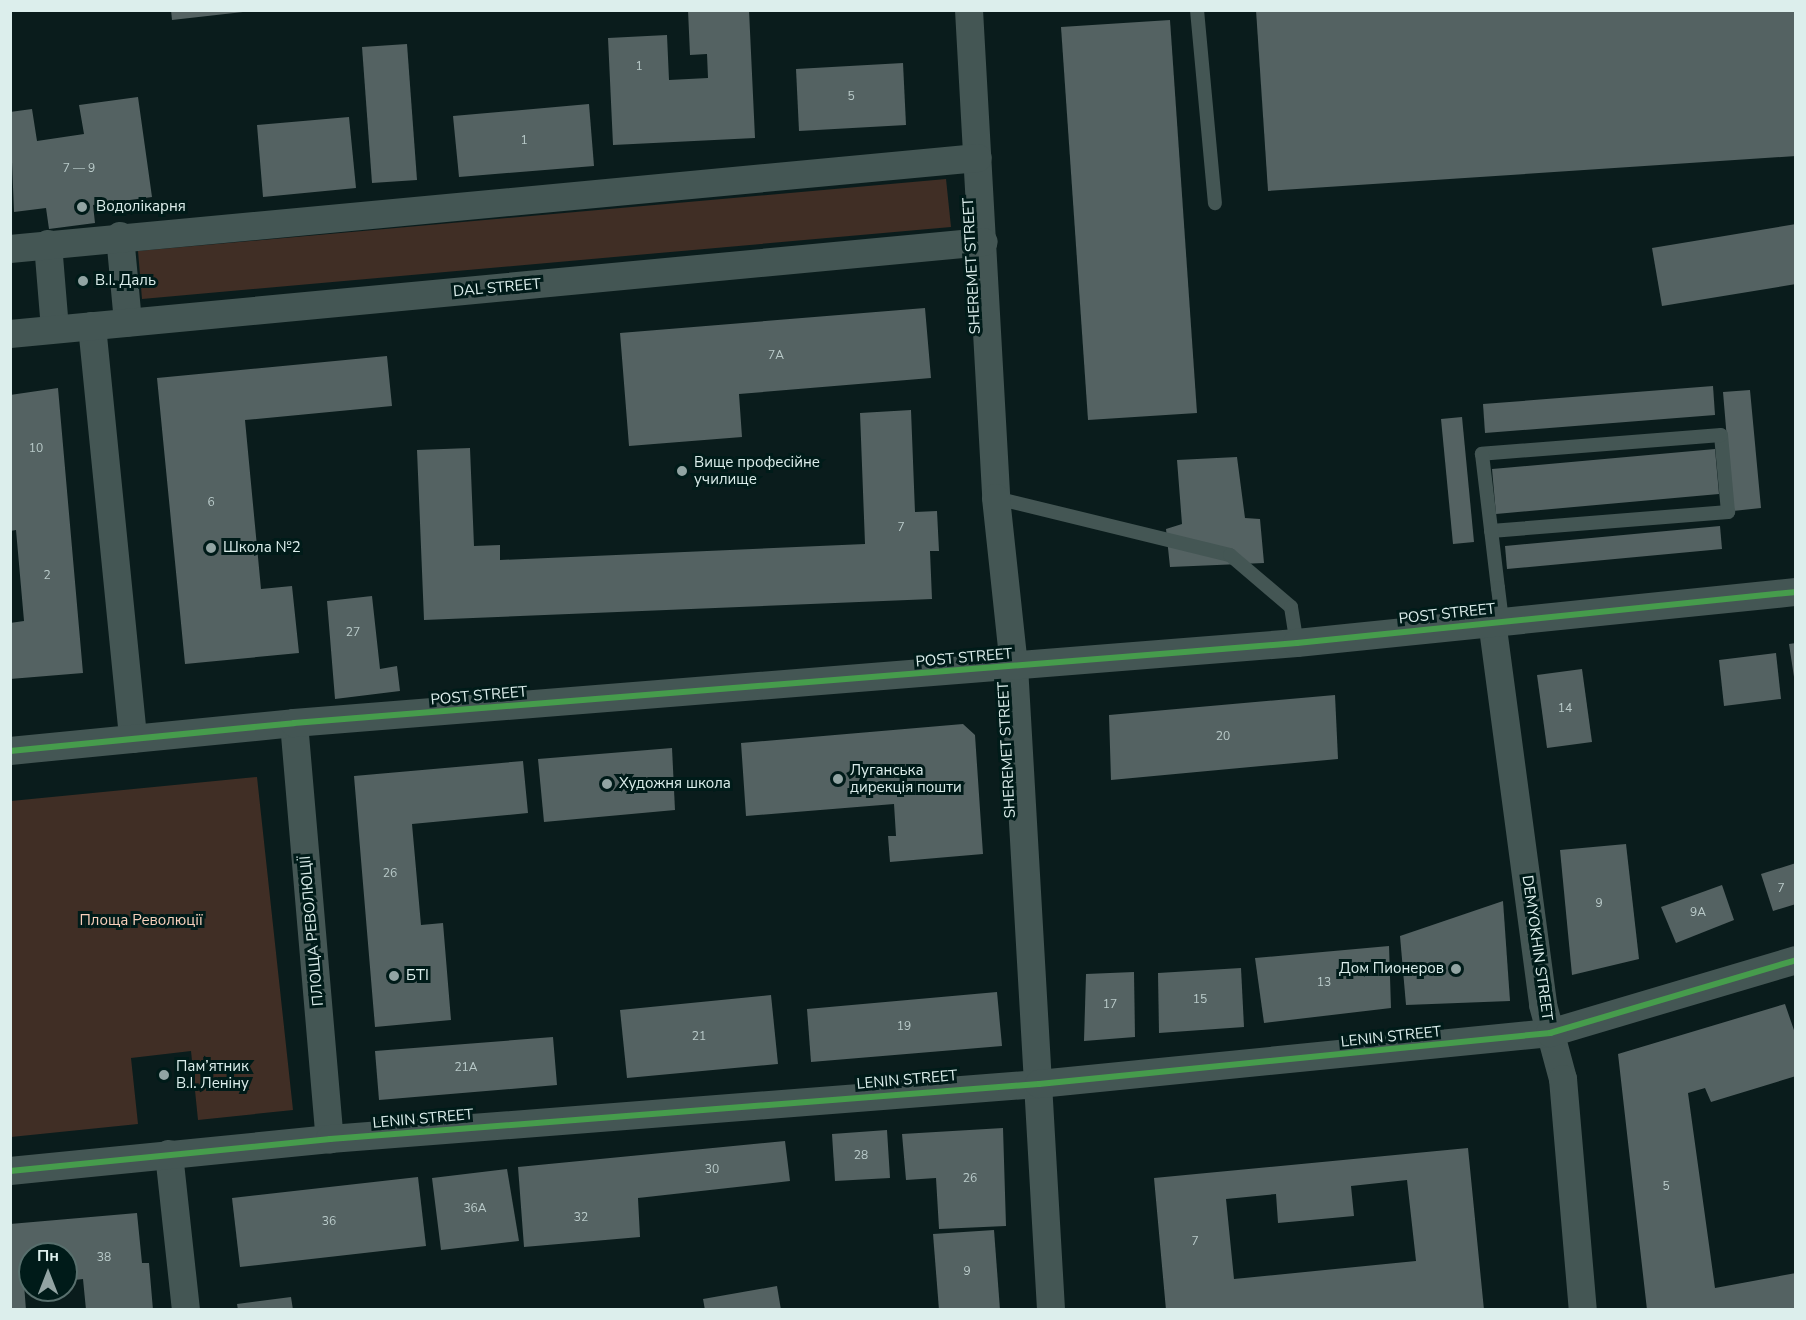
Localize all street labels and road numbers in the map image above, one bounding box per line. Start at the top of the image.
street label: SHEREMET STREET [959,197,985,335]
street label: DAL STREET [452,275,542,301]
street label: POST STREET [1398,600,1496,628]
street label: POST STREET [915,645,1013,671]
street label: SHEREMET STREET [994,681,1020,819]
street label: POST STREET [430,683,528,709]
street label: ПЛОЩА РЕВОЛЮЦІЇ [296,855,328,1007]
street label: DEMYOKHIN STREET [1518,874,1556,1022]
street label: LENIN STREET [1340,1023,1442,1051]
street label: LENIN STREET [856,1067,958,1093]
street label: LENIN STREET [372,1106,474,1132]

